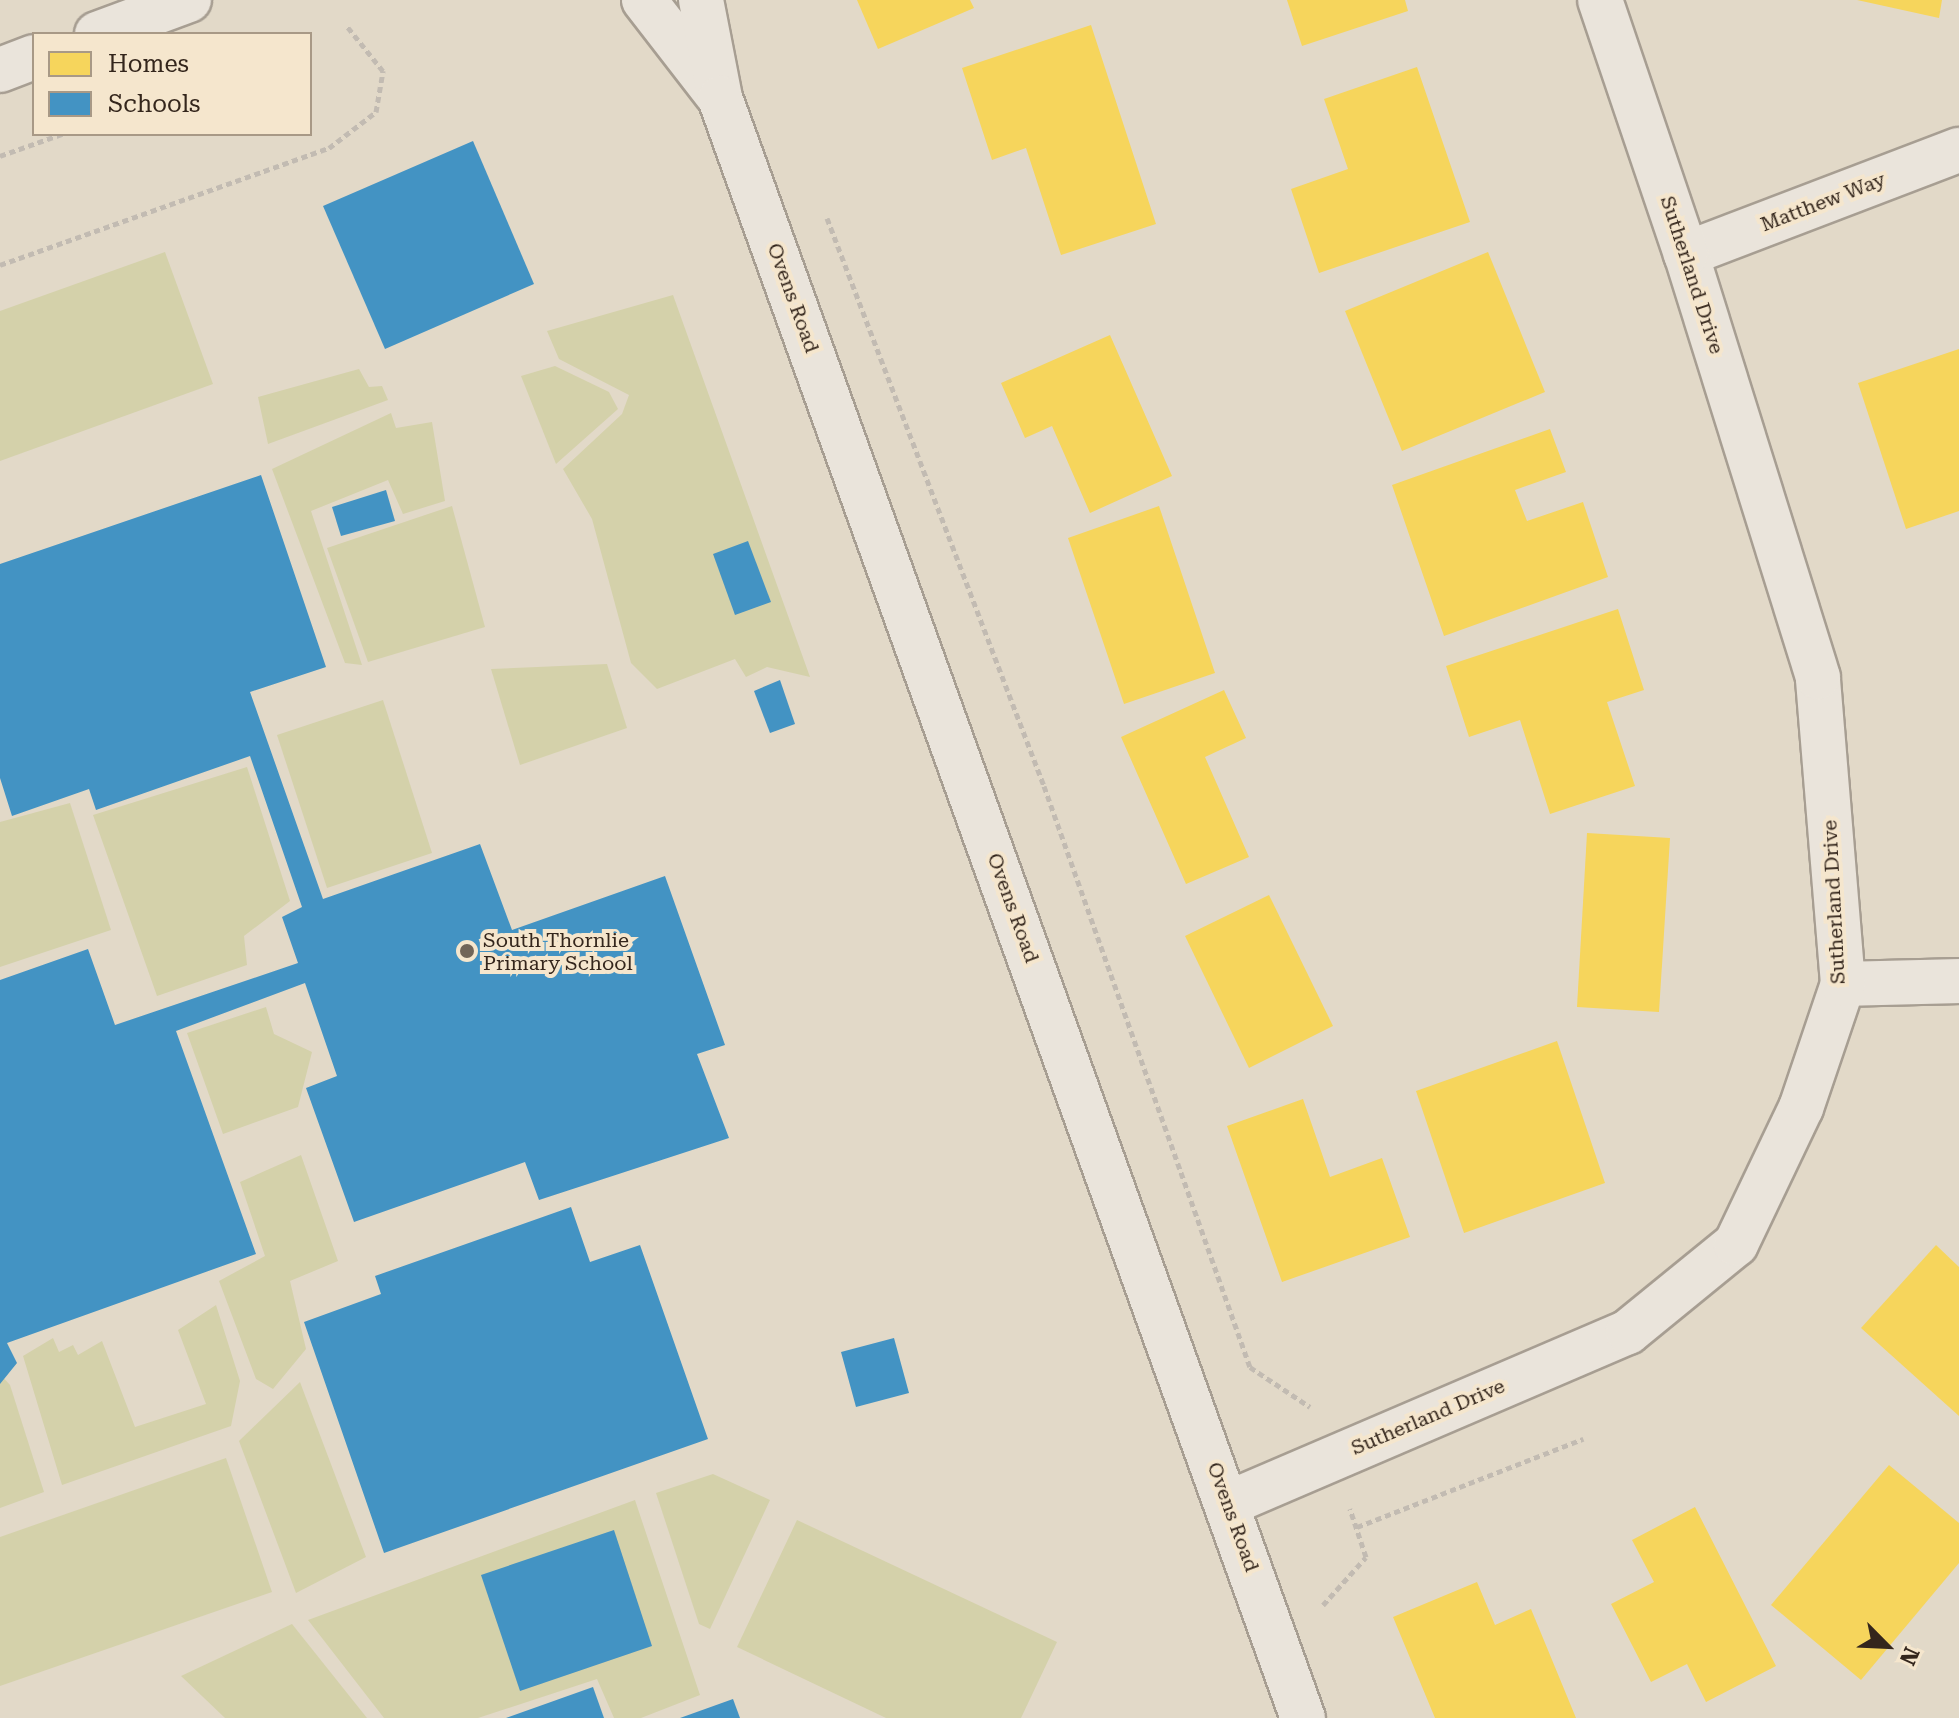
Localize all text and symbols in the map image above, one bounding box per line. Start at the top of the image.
legend [32,32,312,136]
text: Homes [108,50,189,78]
text: Schools [108,90,201,118]
street label: Matthew Way [1757,167,1889,237]
street label: Sutherland Drive [1655,193,1729,357]
street label: Ovens Road [762,240,824,356]
street label: Sutherland Drive [1818,819,1850,985]
street label: Ovens Road [982,850,1044,966]
place label: South Thornlie Primary School [483,928,633,975]
marker: South Thornlie Primary School [458,942,476,960]
street label: Sutherland Drive [1348,1374,1508,1460]
street label: Ovens Road [1202,1459,1264,1575]
north arrow [1847,1606,1927,1686]
text: N [1895,1643,1924,1669]

